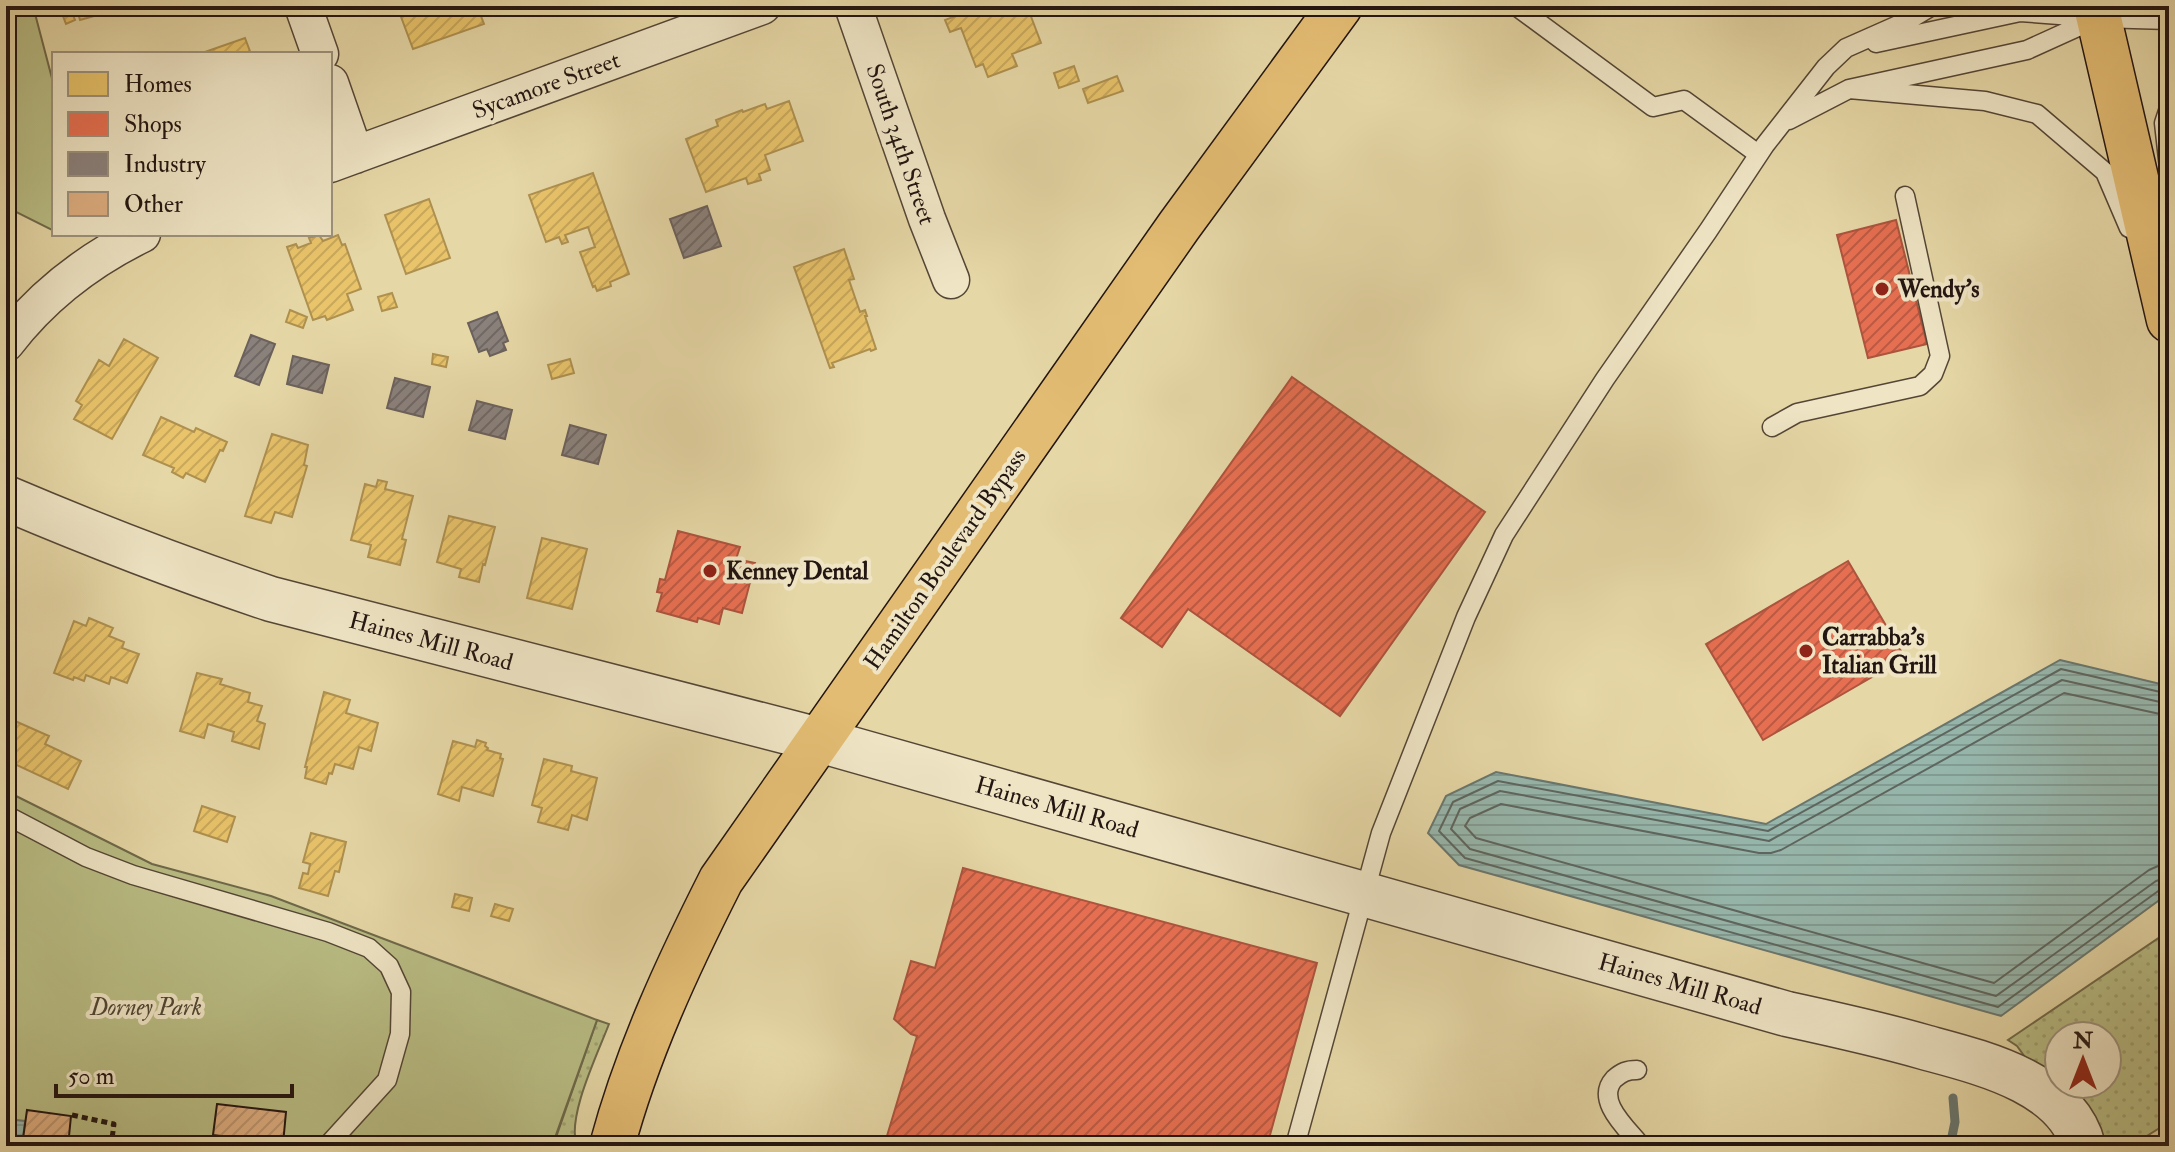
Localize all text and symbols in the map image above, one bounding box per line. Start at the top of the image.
street label: Sycamore Street [468,44,624,127]
legend [52,52,332,236]
street label: South 34th Street [859,60,943,229]
text: Homes [124,69,192,100]
text: Shops [124,109,182,140]
text: Industry [124,149,206,180]
text: Other [124,189,183,220]
place label: Wendy's [1897,274,1979,305]
marker: Wendy's [1873,280,1891,298]
street label: Hamilton Boulevard Bypass [857,443,1034,676]
place label: Kenney Dental [726,556,869,587]
marker: Kenney Dental [701,562,719,580]
street label: Haines Mill Road [345,605,517,678]
place label: Carrabba's Italian Grill [1822,622,1937,681]
marker: Carrabba's Italian Grill [1797,642,1815,660]
street label: Haines Mill Road [971,769,1142,846]
street label: Haines Mill Road [1594,946,1765,1023]
park label: Dorney Park [89,992,202,1023]
north arrow [2043,1020,2123,1100]
text: N [2072,1027,2093,1055]
scale bar [56,1048,292,1098]
text: 50 m [68,1061,115,1092]

